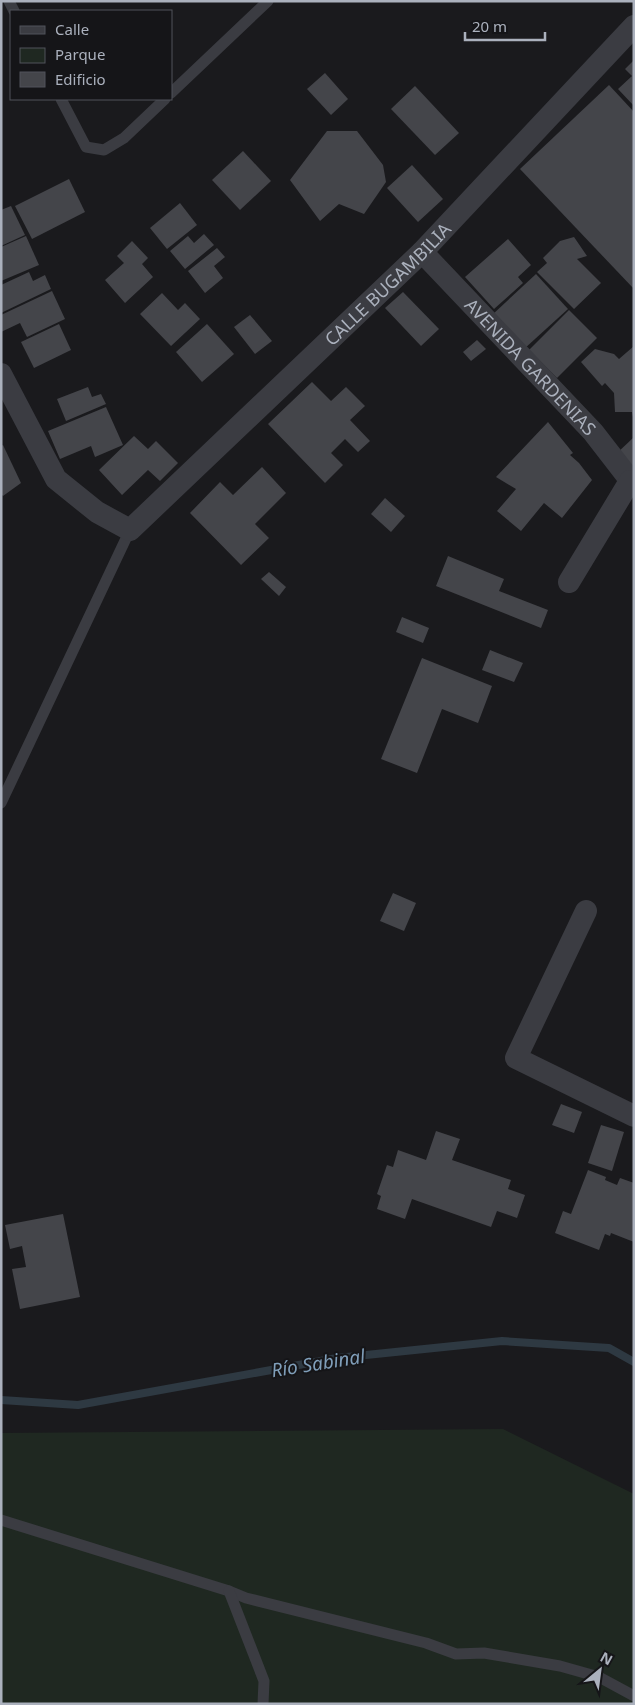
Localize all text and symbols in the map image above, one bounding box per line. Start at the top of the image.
legend [10,10,172,100]
scale bar [465,10,545,42]
text: 20 m [472,16,507,36]
text: Calle [55,19,89,39]
text: Parque [55,44,105,64]
text: Edificio [55,69,106,89]
street label: CALLE BUGAMBILIA [319,217,456,351]
street label: AVENIDA GARDENIAS [460,293,602,440]
water label: Río Sabinal [269,1343,368,1383]
north arrow [575,1645,625,1695]
text: N [597,1647,616,1669]

